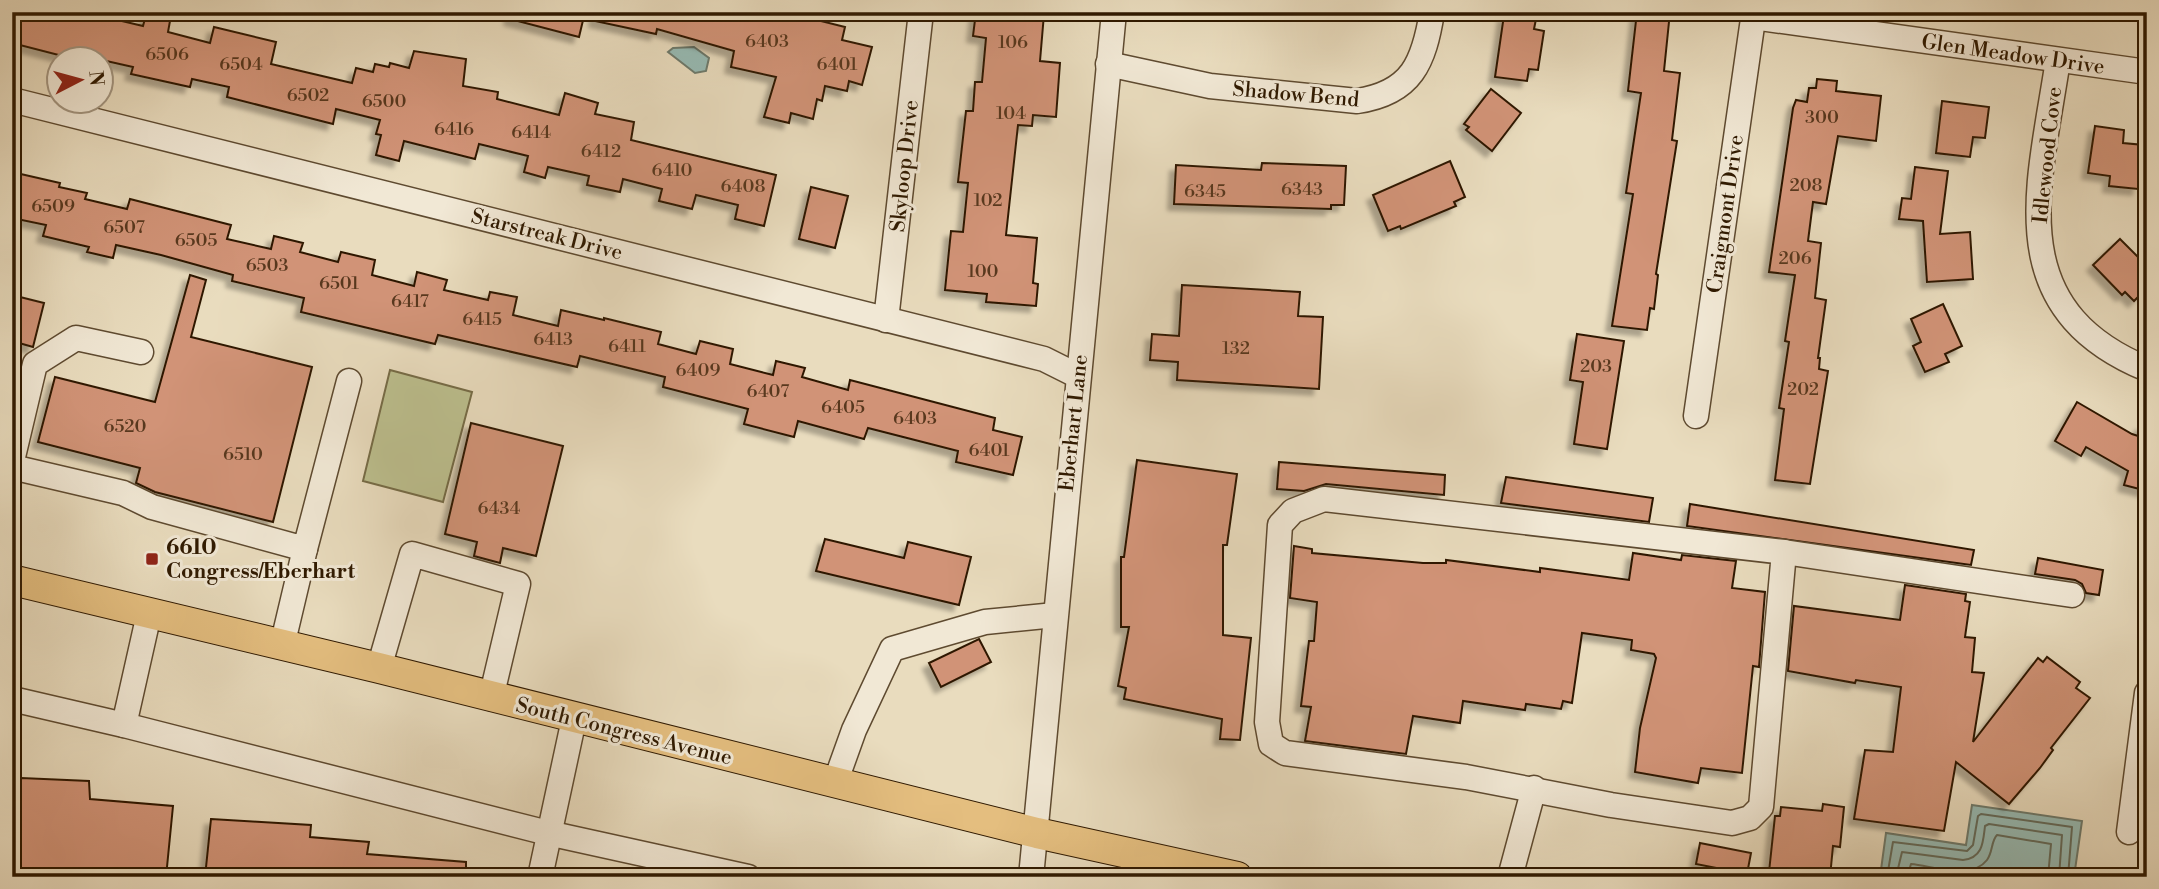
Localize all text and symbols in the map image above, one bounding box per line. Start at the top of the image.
street label: Glen Meadow Drive [1920,29,2106,81]
house number: 6403 [745,30,789,53]
house number: 106 [998,31,1028,54]
house number: 6506 [145,43,189,66]
north arrow [46,46,116,116]
house number: 6504 [219,53,263,76]
house number: 6401 [816,53,858,76]
text: N [83,70,109,87]
street label: Shadow Bend [1231,77,1360,113]
house number: 6502 [287,84,329,107]
street label: Idlewood Cove [2028,85,2068,225]
house number: 6500 [362,90,406,113]
street label: Skyloop Drive [885,99,925,233]
house number: 104 [996,102,1026,125]
house number: 300 [1805,106,1839,129]
house number: 6416 [434,118,474,141]
house number: 6414 [511,121,551,144]
street label: Craigmont Drive [1702,133,1750,295]
house number: 6412 [581,140,621,163]
house number: 6410 [651,159,693,182]
house number: 208 [1789,174,1823,197]
house number: 6408 [721,175,765,198]
house number: 6343 [1281,178,1323,201]
house number: 6345 [1184,180,1226,203]
house number: 102 [973,189,1003,212]
house number: 6509 [31,195,75,218]
street label: Starstreak Drive [468,204,625,266]
house number: 6507 [103,216,145,239]
house number: 6505 [175,229,217,252]
house number: 206 [1778,247,1812,270]
house number: 6503 [246,254,288,277]
house number: 100 [967,260,999,283]
house number: 6501 [319,272,359,295]
house number: 6417 [391,290,429,313]
house number: 6415 [462,308,502,331]
house number: 6413 [533,328,573,351]
house number: 6411 [608,335,646,358]
house number: 132 [1222,337,1250,360]
street label: Eberhart Lane [1054,353,1094,493]
house number: 203 [1580,355,1612,378]
house number: 6409 [676,359,720,382]
house number: 202 [1787,378,1819,401]
house number: 6407 [747,380,789,403]
house number: 6405 [821,396,865,419]
house number: 6403 [893,407,937,430]
house number: 6520 [103,415,147,438]
house number: 6401 [968,439,1010,462]
house number: 6510 [223,443,263,466]
house number: 6434 [478,497,521,520]
place label: 6610 Congress/Eberhart [166,535,356,585]
marker: 6610 Congress/Eberhart [144,551,160,567]
street label: South Congress Avenue [513,693,735,771]

